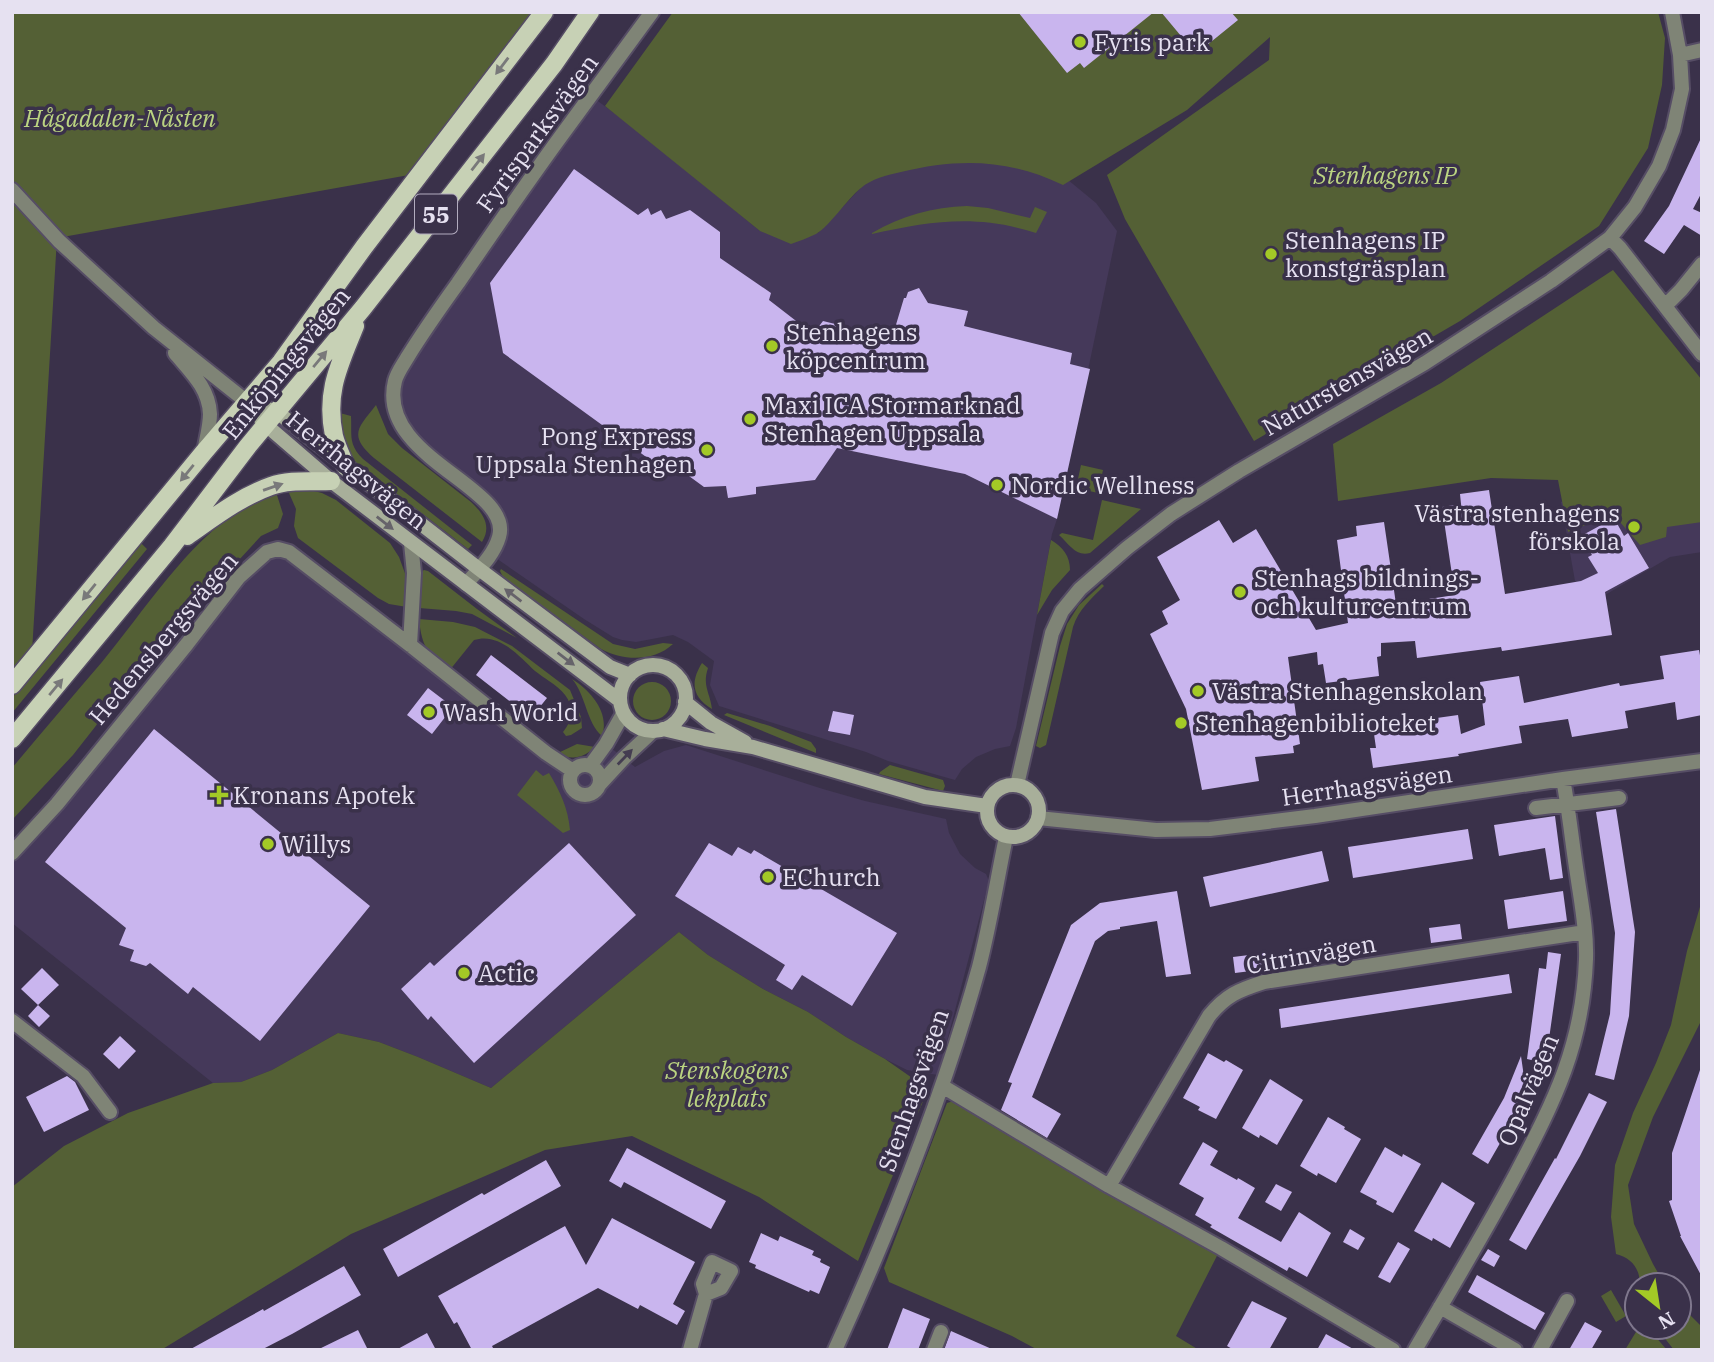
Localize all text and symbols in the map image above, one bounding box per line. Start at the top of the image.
place label: Fyris park [1094,26,1210,58]
marker: Fyris park [1072,34,1088,50]
street label: Fyrisparksvägen [469,47,605,219]
one-way arrow [495,57,510,75]
park label: Hågadalen-Nåsten [23,102,216,134]
one-way arrow [470,153,485,171]
park label: Stenhagens IP [1313,159,1457,191]
road number: 55 [415,195,457,234]
place label: Stenhagens IP konstgräsplan [1285,224,1446,284]
marker: Stenhagens IP konstgräsplan [1263,246,1279,262]
street label: Enköpingsvägen [215,280,357,446]
place label: Stenhagens köpcentrum [786,316,926,376]
street label: Naturstensvägen [1256,319,1438,443]
marker: Stenhagens köpcentrum [764,338,780,354]
one-way arrow [313,350,328,368]
place label: Maxi ICA Stormarknad Stenhagen Uppsala [764,389,1021,449]
street label: Herrhagsvägen [280,403,434,537]
marker: Maxi ICA Stormarknad Stenhagen Uppsala [742,411,758,427]
place label: Pong Express Uppsala Stenhagen [475,420,693,480]
marker: Pong Express Uppsala Stenhagen [699,442,715,458]
one-way arrow [180,464,195,481]
place label: Nordic Wellness [1011,469,1195,501]
marker: Nordic Wellness [989,477,1005,493]
one-way arrow [262,481,283,492]
place label: Västra stenhagens förskola [1414,497,1620,557]
one-way arrow [375,515,393,530]
marker: Västra stenhagens förskola [1626,519,1642,535]
street label: Hedensbergsvägen [81,545,245,731]
place label: Stenhags bildnings- och kulturcentrum [1254,562,1479,622]
one-way arrow [82,583,97,600]
marker: Stenhags bildnings- och kulturcentrum [1232,584,1248,600]
one-way arrow [505,587,523,602]
one-way arrow [557,652,575,667]
place label: Västra Stenhagenskolan [1212,675,1483,707]
one-way arrow [48,678,63,695]
marker: Västra Stenhagenskolan [1190,683,1206,699]
place label: Wash World [443,696,578,728]
marker: Wash World [421,704,437,720]
place label: Stenhagenbiblioteket [1195,707,1436,739]
marker: Stenhagenbiblioteket [1173,715,1189,731]
one-way arrow [617,748,634,765]
street label: Herrhagsvägen [1280,757,1454,813]
place label: Kronans Apotek [233,779,415,811]
marker: Kronans Apotek [211,787,227,803]
place label: Willys [282,828,351,860]
marker: Willys [260,836,276,852]
place label: EChurch [782,861,881,893]
marker: EChurch [760,869,776,885]
street label: Citrinvägen [1244,927,1378,981]
place label: Actic [478,957,535,989]
marker: Actic [456,965,472,981]
street label: Stenhagsvägen [870,1004,956,1176]
street label: Opalvägen [1490,1029,1566,1151]
park label: Stenskogens lekplats [664,1054,789,1114]
north arrow [1623,1271,1693,1341]
text: N [1654,1307,1679,1335]

